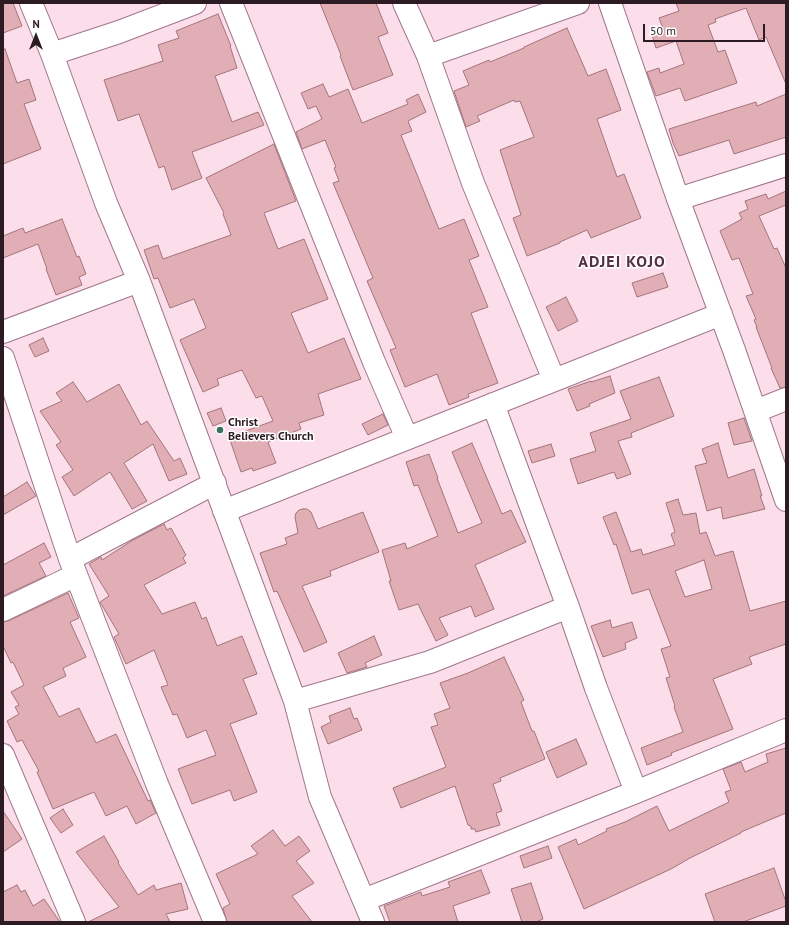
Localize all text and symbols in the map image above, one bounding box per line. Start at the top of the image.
north arrow [16,16,56,56]
scale bar [645,16,767,42]
text: N [32,17,40,31]
text: 50 m [650,23,676,38]
district label: ADJEI KOJO [578,252,666,272]
place label: Christ Believers Church [228,416,314,444]
marker: Christ Believers Church [215,425,225,435]

